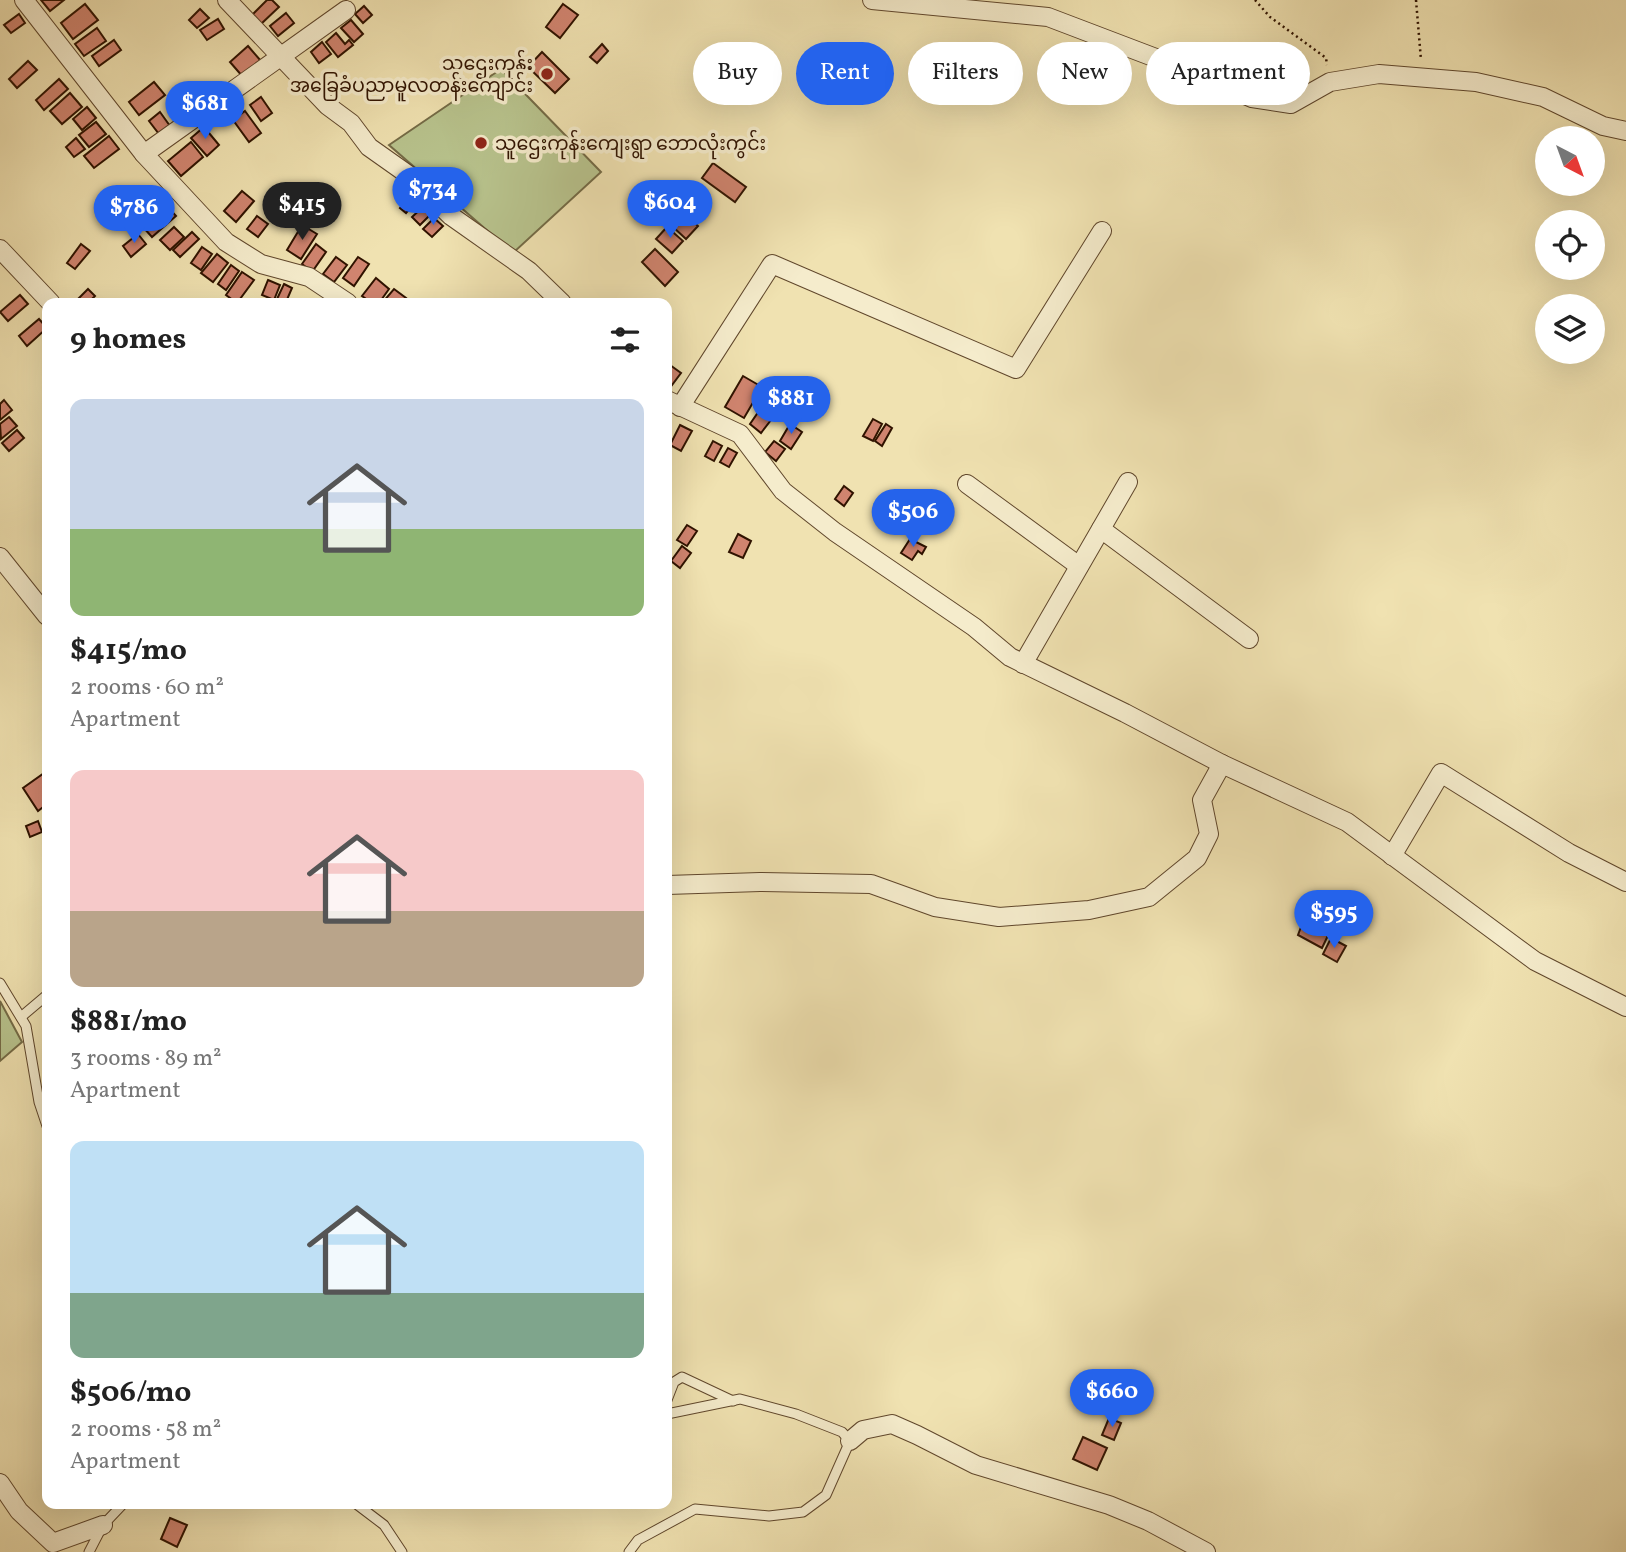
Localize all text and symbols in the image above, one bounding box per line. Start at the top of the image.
chip: Buy [693,42,782,105]
chip: Rent [796,42,894,105]
chip: Filters [908,42,1023,105]
chip: New [1037,42,1132,105]
chip: Apartment [1146,42,1310,105]
place label: သူဌေးကုန်း အခြေခံပညာမူလတန်းကျောင်း [290,49,533,102]
marker: သူဌေးကုန်း အခြေခံပညာမူလတန်းကျောင်း [539,66,555,82]
pin: $681 [164,82,246,141]
text: $681 [181,88,229,120]
north arrow [1535,126,1605,196]
map controls [1535,126,1605,364]
place label: သူဌေးကုန်းကျေးရွာ ဘောလုံးကွင်း [495,129,766,160]
marker: သူဌေးကုန်းကျေးရွာ ဘောလုံးကွင်း [473,135,489,151]
pin: $734 [392,168,474,227]
text: $734 [408,174,458,206]
pin: $604 [629,180,711,240]
pin: $415 [261,182,343,242]
pin: $786 [93,186,175,245]
text: $604 [643,187,697,219]
text: $415 [278,189,326,221]
text: $786 [110,192,158,224]
button: locate [1535,210,1605,280]
button: layers [1535,294,1605,364]
text: 9 homes [70,319,186,361]
icon: filters [606,321,644,359]
pin: $881 [750,376,832,436]
text: $881 [767,383,815,415]
icon: home [294,445,420,571]
pin: $506 [872,490,954,549]
text: $506 [888,496,938,528]
text: $415/mo [70,630,187,672]
text: 2 rooms · 60 m² [70,672,224,704]
text: Apartment [70,704,181,736]
icon: home [294,816,420,942]
pin: $595 [1293,890,1375,950]
text: $595 [1310,897,1358,929]
text: $881/mo [70,1001,187,1043]
text: 3 rooms · 89 m² [70,1043,222,1075]
text: Apartment [70,1075,181,1107]
icon: home [294,1187,420,1313]
pin: $660 [1071,1370,1153,1429]
text: $506/mo [70,1372,191,1414]
text: $660 [1086,1376,1138,1408]
text: 2 rooms · 58 m² [70,1414,221,1446]
text: Apartment [70,1446,181,1478]

